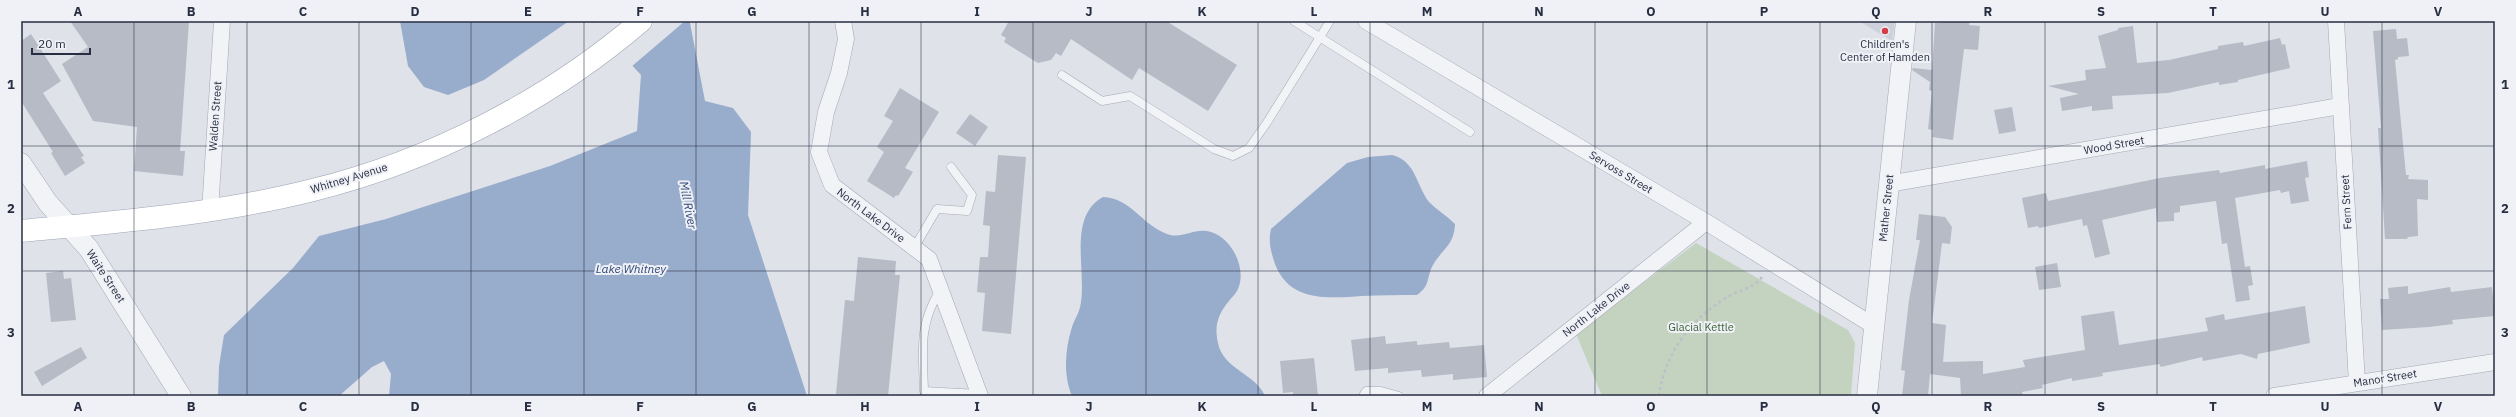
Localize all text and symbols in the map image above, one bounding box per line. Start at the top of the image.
text: A [74,3,83,20]
text: B [187,3,196,20]
text: C [299,3,308,20]
text: D [410,3,420,20]
text: E [524,3,532,20]
text: F [636,3,644,20]
text: G [747,3,757,20]
text: H [860,3,870,20]
text: I [974,3,980,20]
text: J [1085,3,1093,20]
text: K [1197,3,1207,20]
text: L [1311,3,1318,20]
text: M [1422,3,1432,20]
text: N [1534,3,1544,20]
text: O [1646,3,1656,20]
text: P [1760,3,1769,20]
text: Q [1871,3,1881,20]
text: R [1984,3,1993,20]
text: S [2097,3,2105,20]
text: T [2209,3,2217,20]
text: U [2320,3,2330,20]
text: V [2434,3,2443,20]
marker: Children's Center of Hamden [1880,26,1890,36]
scale bar [32,30,90,56]
text: 20 m [38,36,66,51]
place label: Children's Center of Hamden [1840,37,1930,64]
text: 1 [7,76,15,93]
text: 1 [2501,76,2509,93]
street label: Walden Street [206,80,224,151]
street label: Wood Street [2083,133,2145,157]
street label: Servoss Street [1587,148,1655,196]
street label: Whitney Avenue [309,160,389,196]
street label: Mather Street [1875,173,1897,242]
street label: Fern Street [2338,174,2354,230]
water label: Mill River [676,180,701,231]
street label: North Lake Drive [834,185,908,245]
text: 2 [7,200,15,217]
text: 2 [2501,200,2509,217]
street label: Waite Street [84,247,129,305]
water label: Lake Whitney [596,261,667,276]
street label: North Lake Drive [1559,278,1633,340]
park label: Glacial Kettle [1668,320,1734,334]
text: 3 [7,324,15,341]
text: 3 [2501,324,2509,341]
street label: Manor Street [2352,366,2418,390]
text: A [74,398,83,415]
text: B [187,398,196,415]
text: C [299,398,308,415]
text: D [410,398,420,415]
text: E [524,398,532,415]
text: F [636,398,644,415]
text: G [747,398,757,415]
text: H [860,398,870,415]
text: I [974,398,980,415]
text: J [1085,398,1093,415]
text: K [1197,398,1207,415]
text: L [1311,398,1318,415]
text: M [1422,398,1432,415]
text: N [1534,398,1544,415]
text: O [1646,398,1656,415]
text: P [1760,398,1769,415]
text: Q [1871,398,1881,415]
text: R [1984,398,1993,415]
text: S [2097,398,2105,415]
text: T [2209,398,2217,415]
text: U [2320,398,2330,415]
text: V [2434,398,2443,415]

